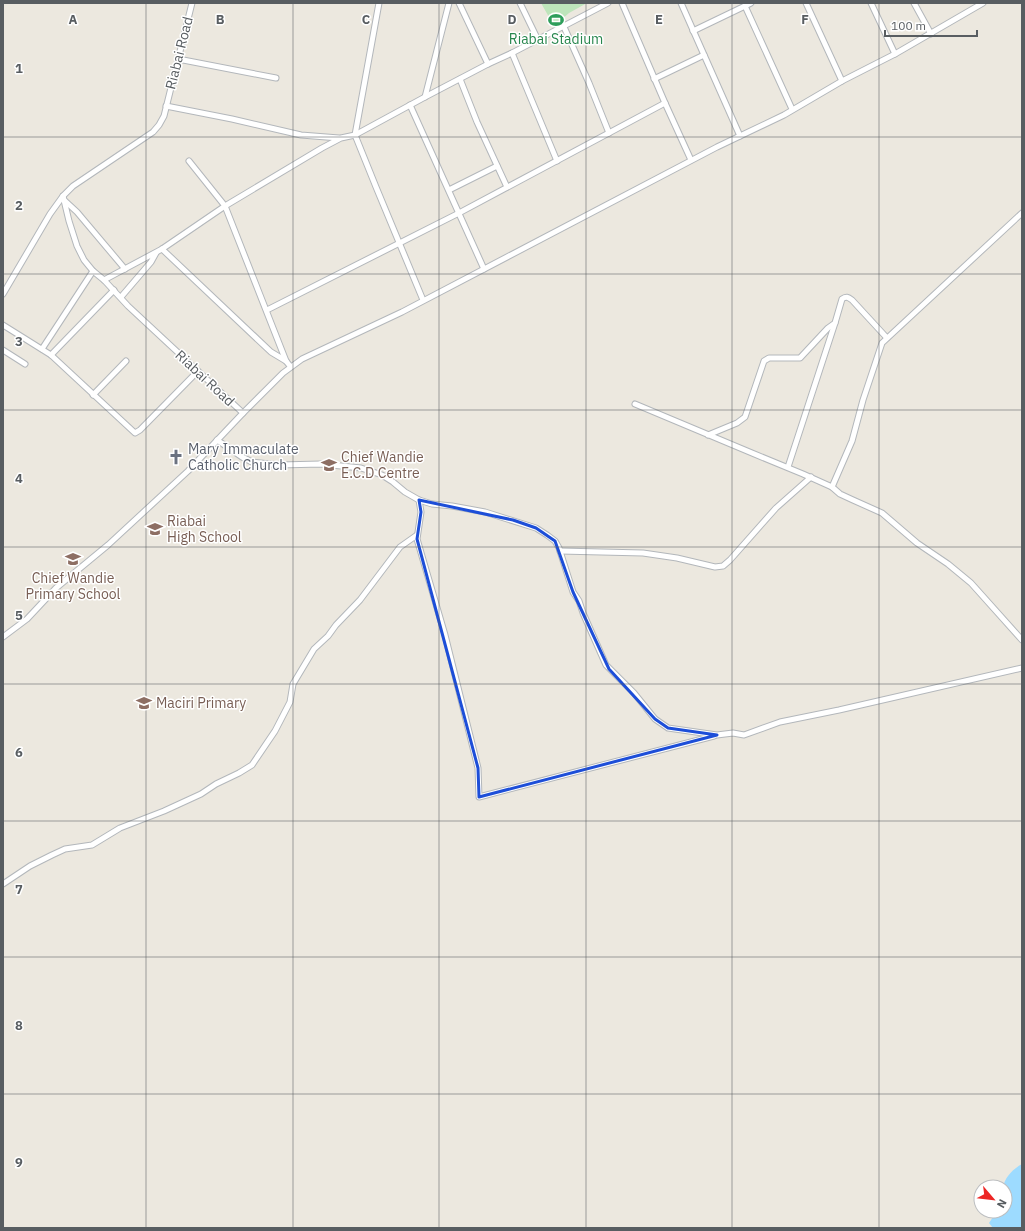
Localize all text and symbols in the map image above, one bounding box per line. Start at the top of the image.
text: A [69,11,78,28]
text: B [216,11,225,28]
text: C [362,11,371,28]
text: D [507,11,517,28]
sports icon: Riabai Stadium [547,11,565,29]
text: E [655,11,663,28]
text: F [801,11,809,28]
scale bar [885,12,977,38]
street label: Riabai Road [161,15,197,91]
text: 100 m [891,18,926,33]
place label: Riabai Stadium [509,30,603,48]
text: 1 [15,60,23,77]
text: 2 [15,197,23,214]
text: 3 [15,333,23,350]
street label: Riabai Road [172,346,238,410]
place label: Mary Immaculate Catholic Church [188,440,299,474]
church icon: Mary Immaculate Catholic Church [167,448,185,466]
place label: Chief Wandie E.C.D Centre [341,448,424,482]
school or university icon: Chief Wandie E.C.D Centre [320,456,338,474]
text: 4 [15,470,23,487]
place label: Riabai High School [167,512,242,546]
school or university icon: Riabai High School [146,520,164,538]
school or university icon: Chief Wandie Primary School [64,550,82,568]
place label: Chief Wandie Primary School [26,569,121,603]
text: 5 [15,607,23,624]
school or university icon: Maciri Primary [135,694,153,712]
place label: Maciri Primary [156,694,246,712]
text: 6 [15,744,23,761]
text: 7 [15,881,23,898]
text: 8 [15,1017,23,1034]
text: 9 [15,1154,23,1171]
north arrow [973,1179,1013,1219]
text: N [994,1197,1010,1211]

